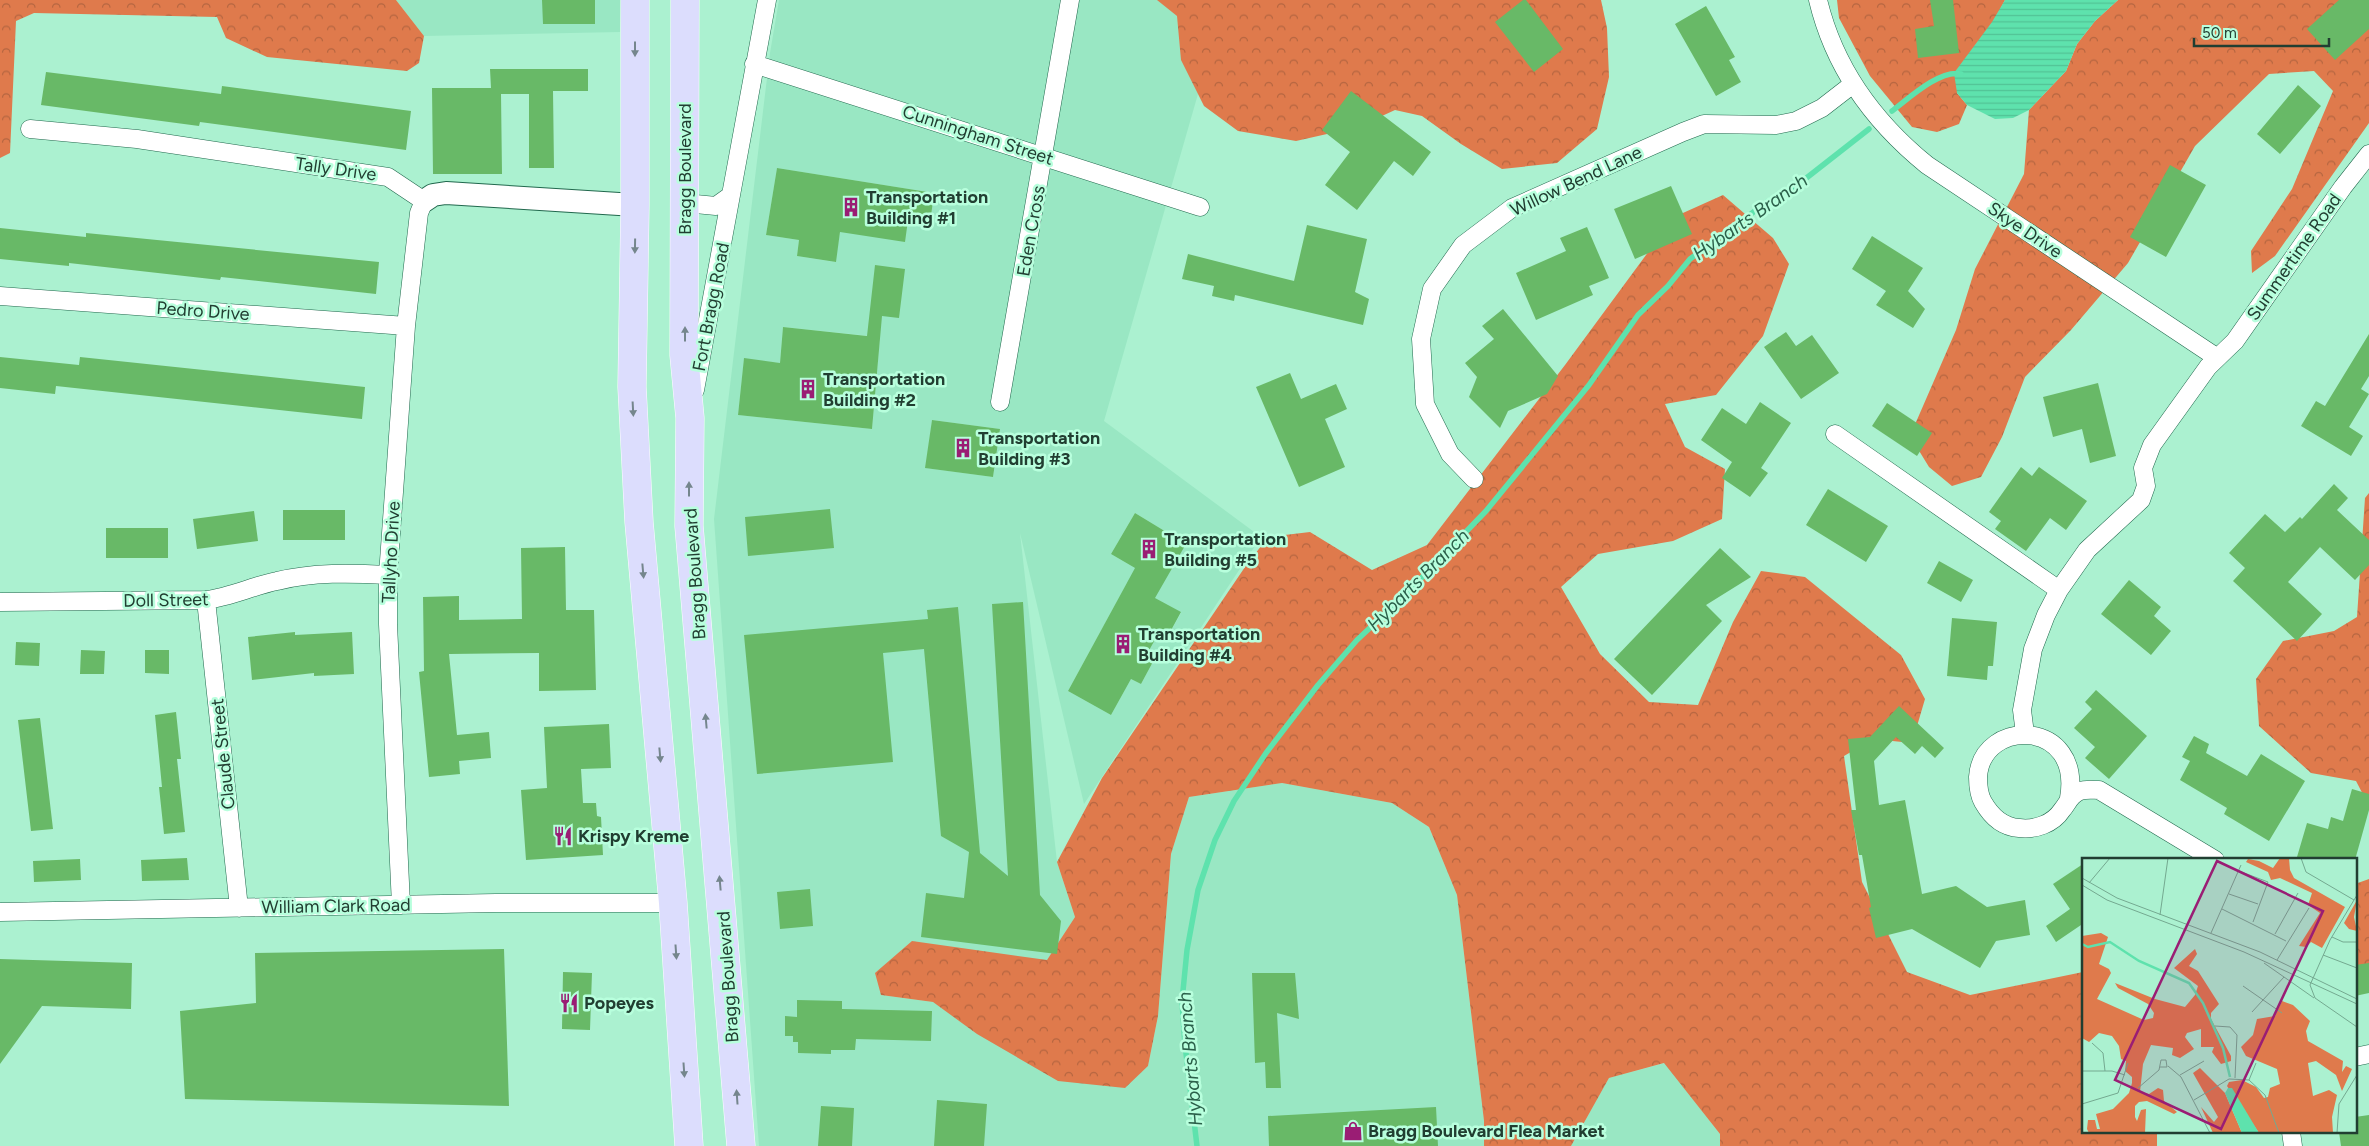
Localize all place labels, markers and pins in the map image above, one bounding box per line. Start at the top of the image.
place label: Transportation Building #1 [866,186,988,229]
building icon: Transportation Building #1 [840,196,862,218]
place label: Transportation Building #2 [823,368,945,411]
building icon: Transportation Building #2 [797,378,819,400]
place label: Transportation Building #3 [978,427,1100,470]
building icon: Transportation Building #3 [952,437,974,459]
place label: Transportation Building #5 [1164,528,1286,571]
building icon: Transportation Building #5 [1138,538,1160,560]
place label: Transportation Building #4 [1138,623,1260,666]
building icon: Transportation Building #4 [1112,633,1134,655]
restaurant icon: Krispy Kreme [552,825,574,847]
place label: Krispy Kreme [578,825,689,847]
restaurant icon: Popeyes [558,992,580,1014]
place label: Popeyes [584,992,655,1014]
shop icon: Bragg Boulevard Flea Market [1342,1120,1364,1142]
place label: Bragg Boulevard Flea Market [1368,1120,1605,1142]

